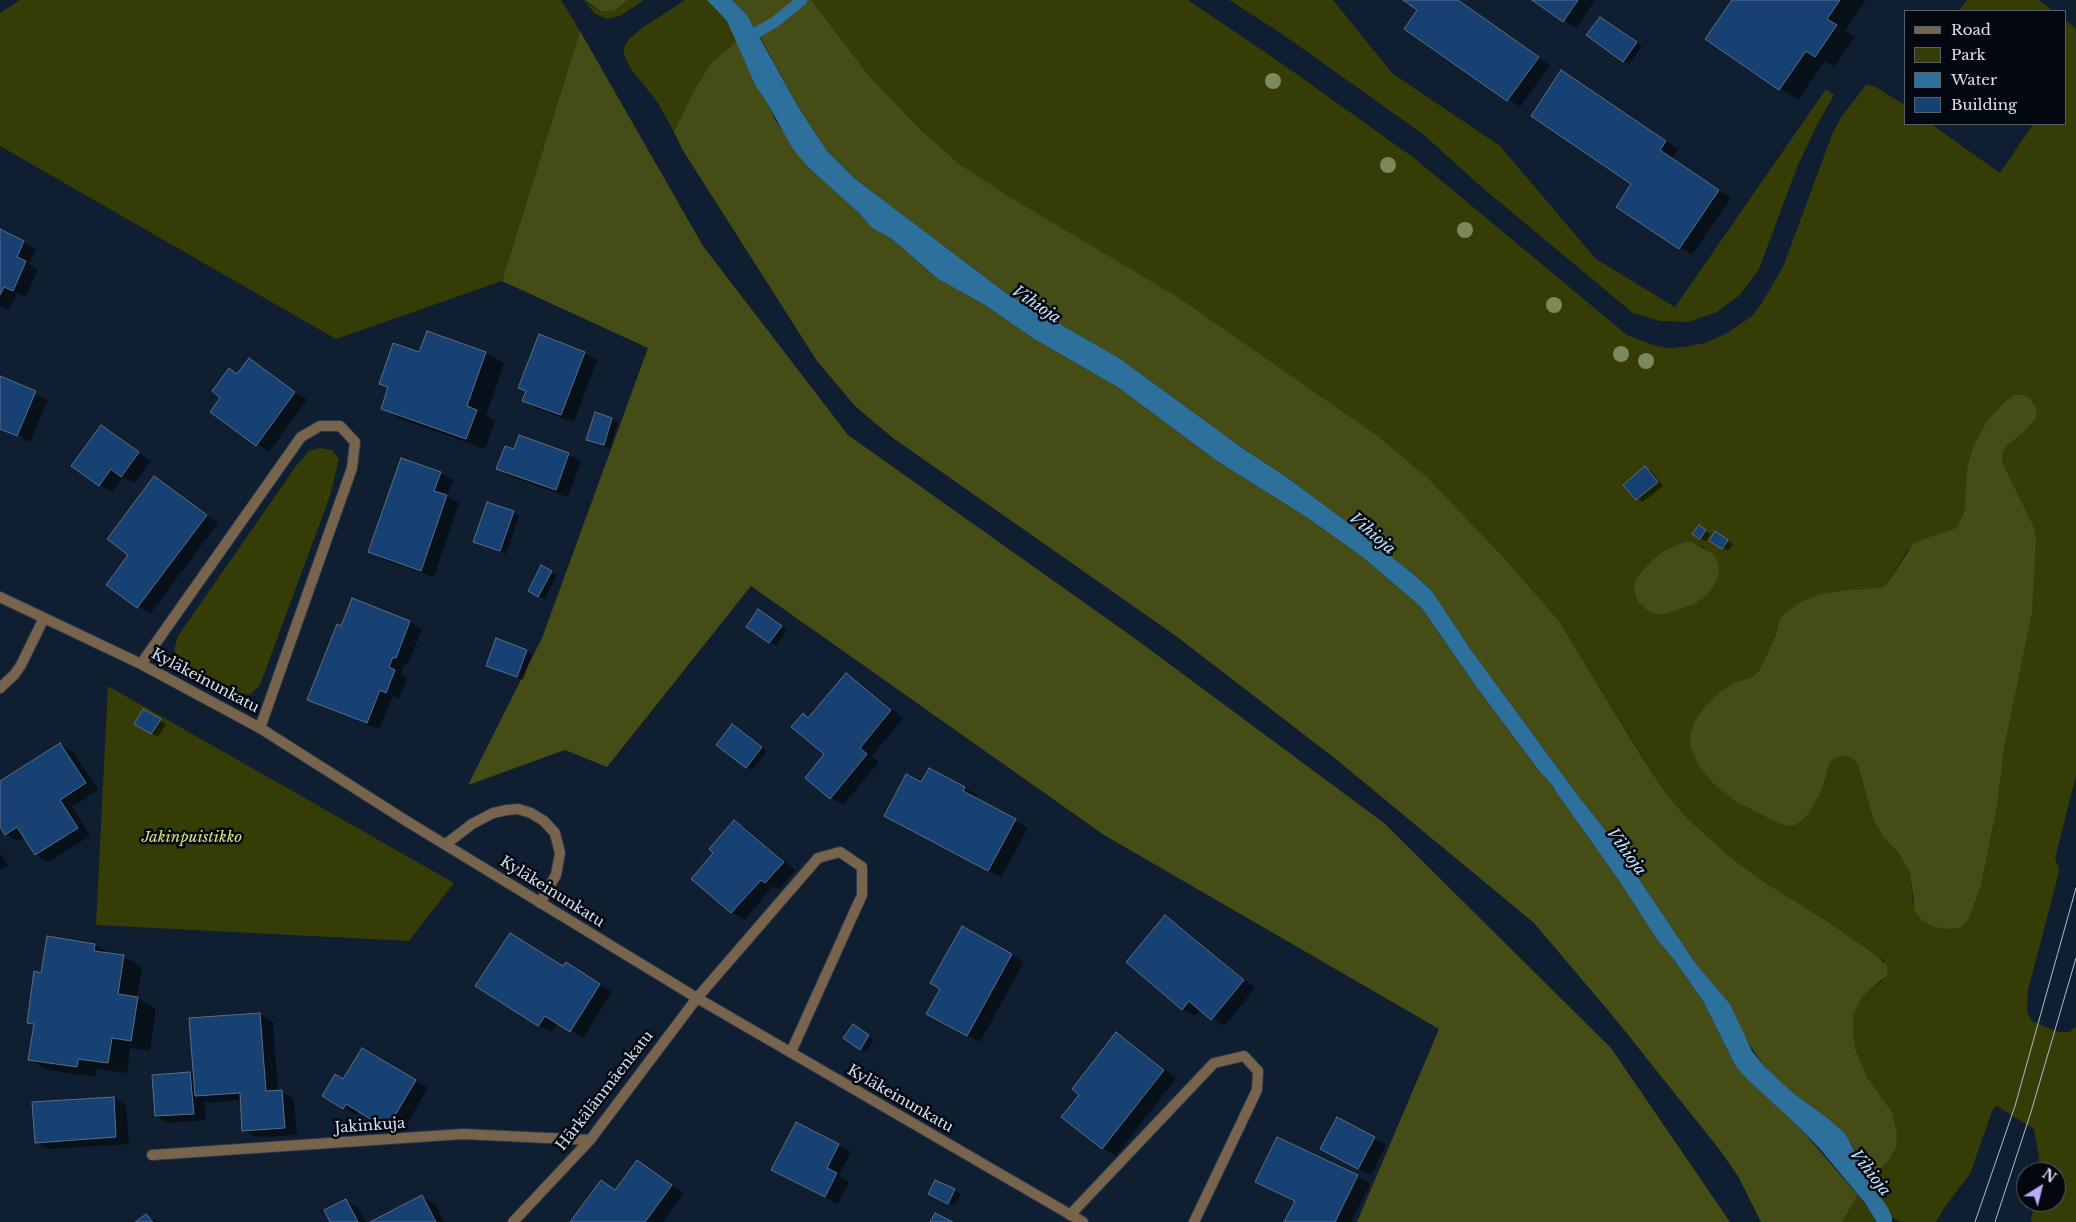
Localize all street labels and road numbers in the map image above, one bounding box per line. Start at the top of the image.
street label: Kyläkeinunkatu [148,645,262,717]
street label: Kyläkeinunkatu [497,853,607,931]
street label: Härkälänmäenkatu [553,1028,657,1154]
street label: Kyläkeinunkatu [844,1061,956,1137]
street label: Jakinkuja [334,1115,406,1137]

